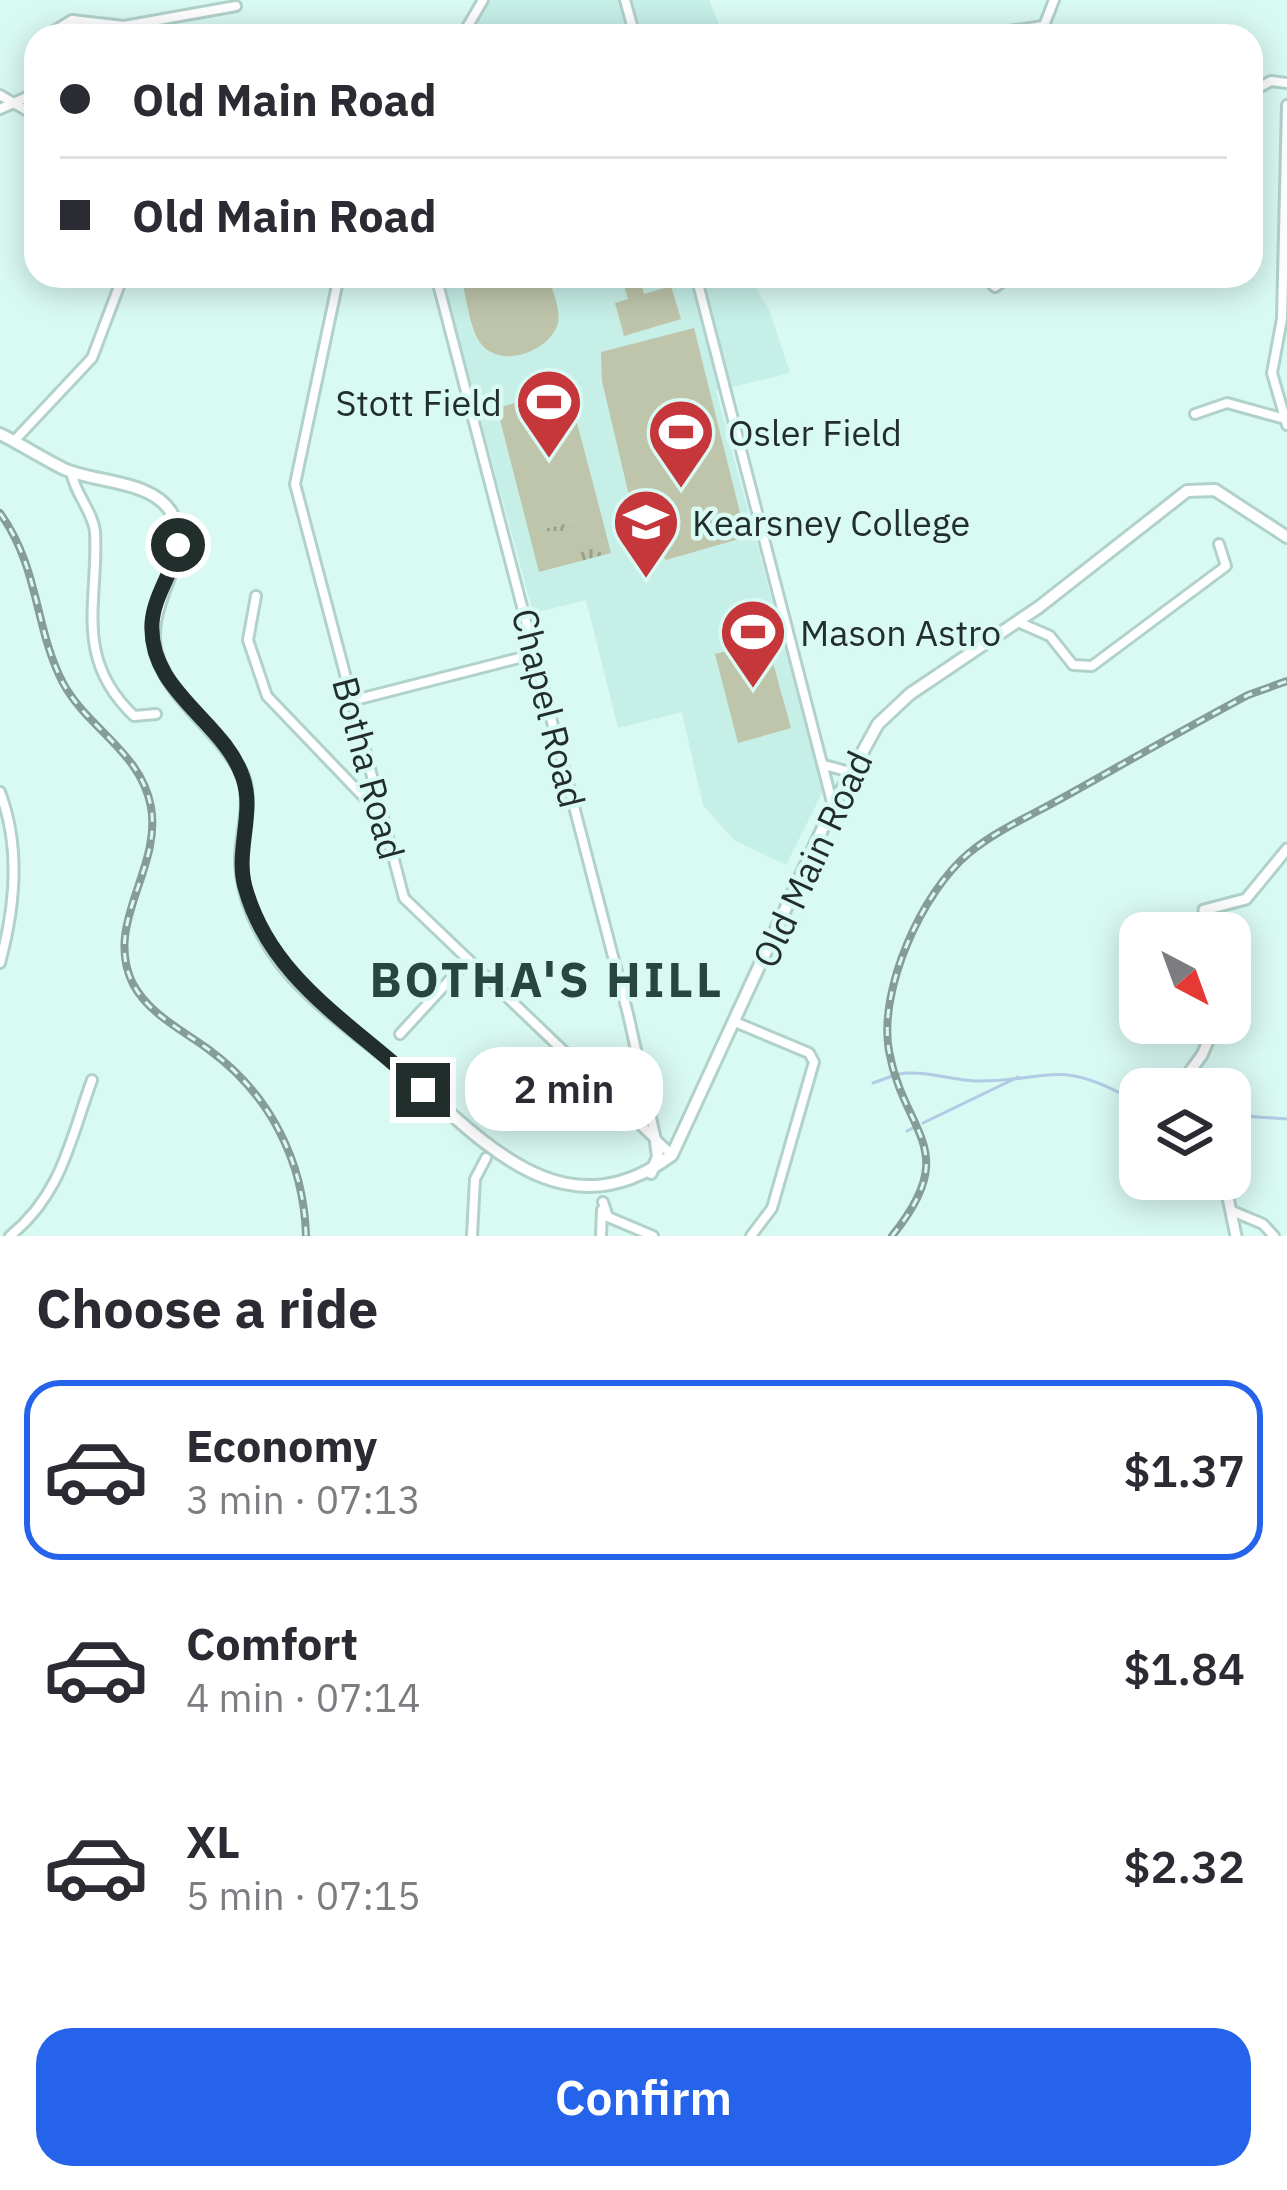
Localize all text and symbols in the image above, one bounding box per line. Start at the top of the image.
text: Old Main Road [132,70,437,128]
text: Old Main Road [132,186,437,244]
sports icon: Stott Field [514,367,584,461]
place label: Stott Field [335,379,502,426]
sports icon: Osler Field [646,397,716,491]
place label: Osler Field [728,409,902,456]
school or university icon: Kearsney College [611,487,681,581]
place label: Kearsney College [692,499,970,546]
route start [151,518,205,572]
sports icon: Mason Astro [718,597,788,691]
street label: Chapel Road [502,603,596,813]
place label: Mason Astro [800,609,1001,656]
street label: Botha Road [322,671,416,865]
street label: Old Main Road [741,743,883,975]
north arrow [1119,912,1251,1044]
map controls [1119,912,1251,1200]
district label: BOTHA'S HILL [370,948,724,1010]
callout: 2 min [465,1048,663,1132]
route end [396,1063,450,1117]
text: 2 min [514,1063,614,1114]
button: layers [1119,1068,1251,1200]
text: Choose a ride [36,1273,378,1343]
icon: car [42,1416,150,1524]
text: Economy [186,1416,377,1474]
text: $1.37 [1124,1441,1245,1499]
text: 3 min · 07:13 [186,1474,421,1525]
icon: car [42,1614,150,1722]
text: Comfort [186,1614,358,1672]
text: $1.84 [1124,1639,1245,1697]
text: 4 min · 07:14 [186,1672,421,1723]
icon: car [42,1812,150,1920]
text: XL [186,1812,240,1870]
text: $2.32 [1124,1837,1245,1895]
text: 5 min · 07:15 [186,1870,421,1921]
button: Confirm [36,2028,1251,2166]

